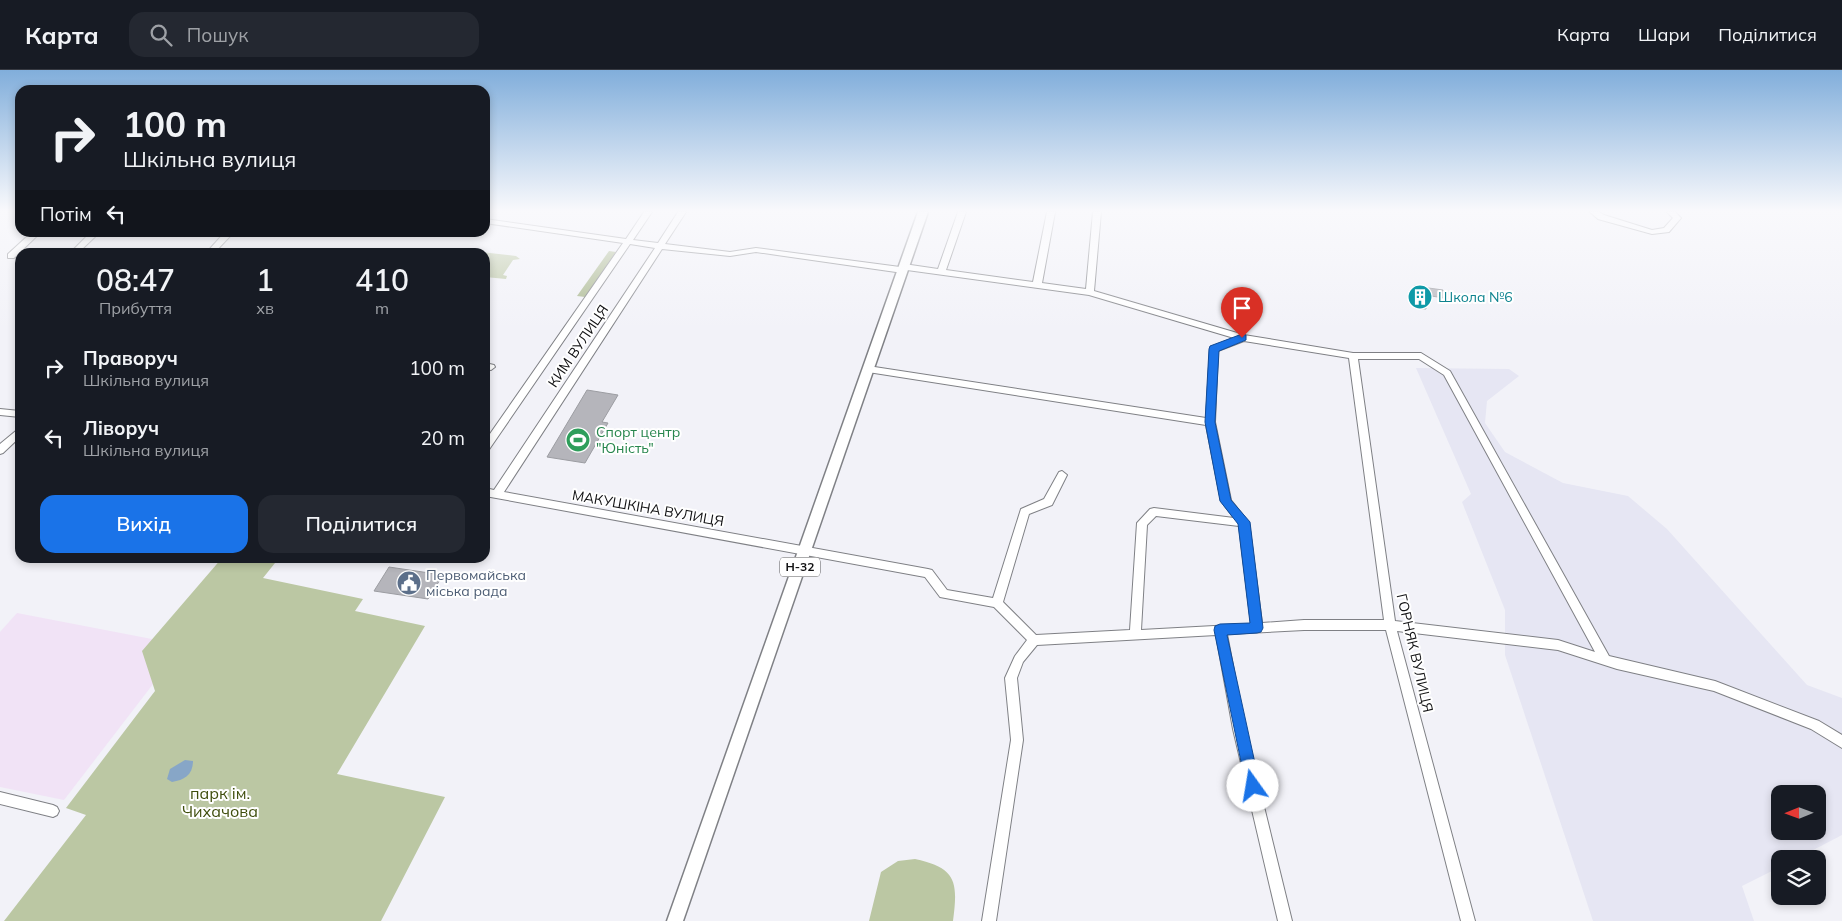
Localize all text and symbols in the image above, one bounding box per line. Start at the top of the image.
search box [129,12,479,57]
text: Карта [25,20,99,50]
icon: search [147,21,175,49]
text: Пошук [187,23,248,47]
text: Карта [1557,23,1610,46]
text: Шари [1638,23,1690,46]
text: Поділитися [1718,23,1817,46]
text: 100 m [123,102,227,146]
icon: right [40,105,105,170]
text: Шкільна вулиця [123,145,296,173]
icon: left [102,200,130,228]
text: Потім [40,202,92,226]
text: 08:47 [96,261,175,299]
text: 1 [256,261,274,299]
text: 410 [355,261,409,299]
building icon: Школа №6 [1407,284,1433,310]
pin [1221,287,1263,338]
place label: Школа №6 [1438,288,1513,306]
icon: arrive [1228,294,1256,322]
text: Прибуття [99,298,172,318]
text: хв [256,298,274,318]
text: m [375,298,389,318]
street label: КИМ ВУЛИЦЯ [544,301,612,391]
text: Праворуч [83,346,178,370]
icon: right [40,354,68,382]
text: 100 m [409,356,465,380]
text: Шкільна вулиця [83,370,209,390]
text: Ліворуч [83,416,159,440]
place label: Спорт центр "Юність" [596,423,680,457]
icon: left [40,424,68,452]
text: 20 m [421,426,465,450]
sports icon: Спорт центр "Юність" [565,427,591,453]
text: Шкільна вулиця [83,440,209,460]
street label: МАКУШКІНА ВУЛИЦЯ [571,486,725,530]
button: Вихід [40,495,248,553]
button: Поділитися [258,495,465,553]
road number: Н-32 [780,558,820,577]
place label: Первомайська міська рада [426,566,526,600]
public building icon: Первомайська міська рада [396,570,422,596]
street label: ГОРНЯК ВУЛИЦЯ [1393,592,1437,714]
position arrow [1226,759,1278,811]
park label: парк ім. Чихачова [182,783,258,821]
north arrow [1771,785,1826,840]
map controls [1771,785,1826,905]
button: layers [1771,850,1826,905]

